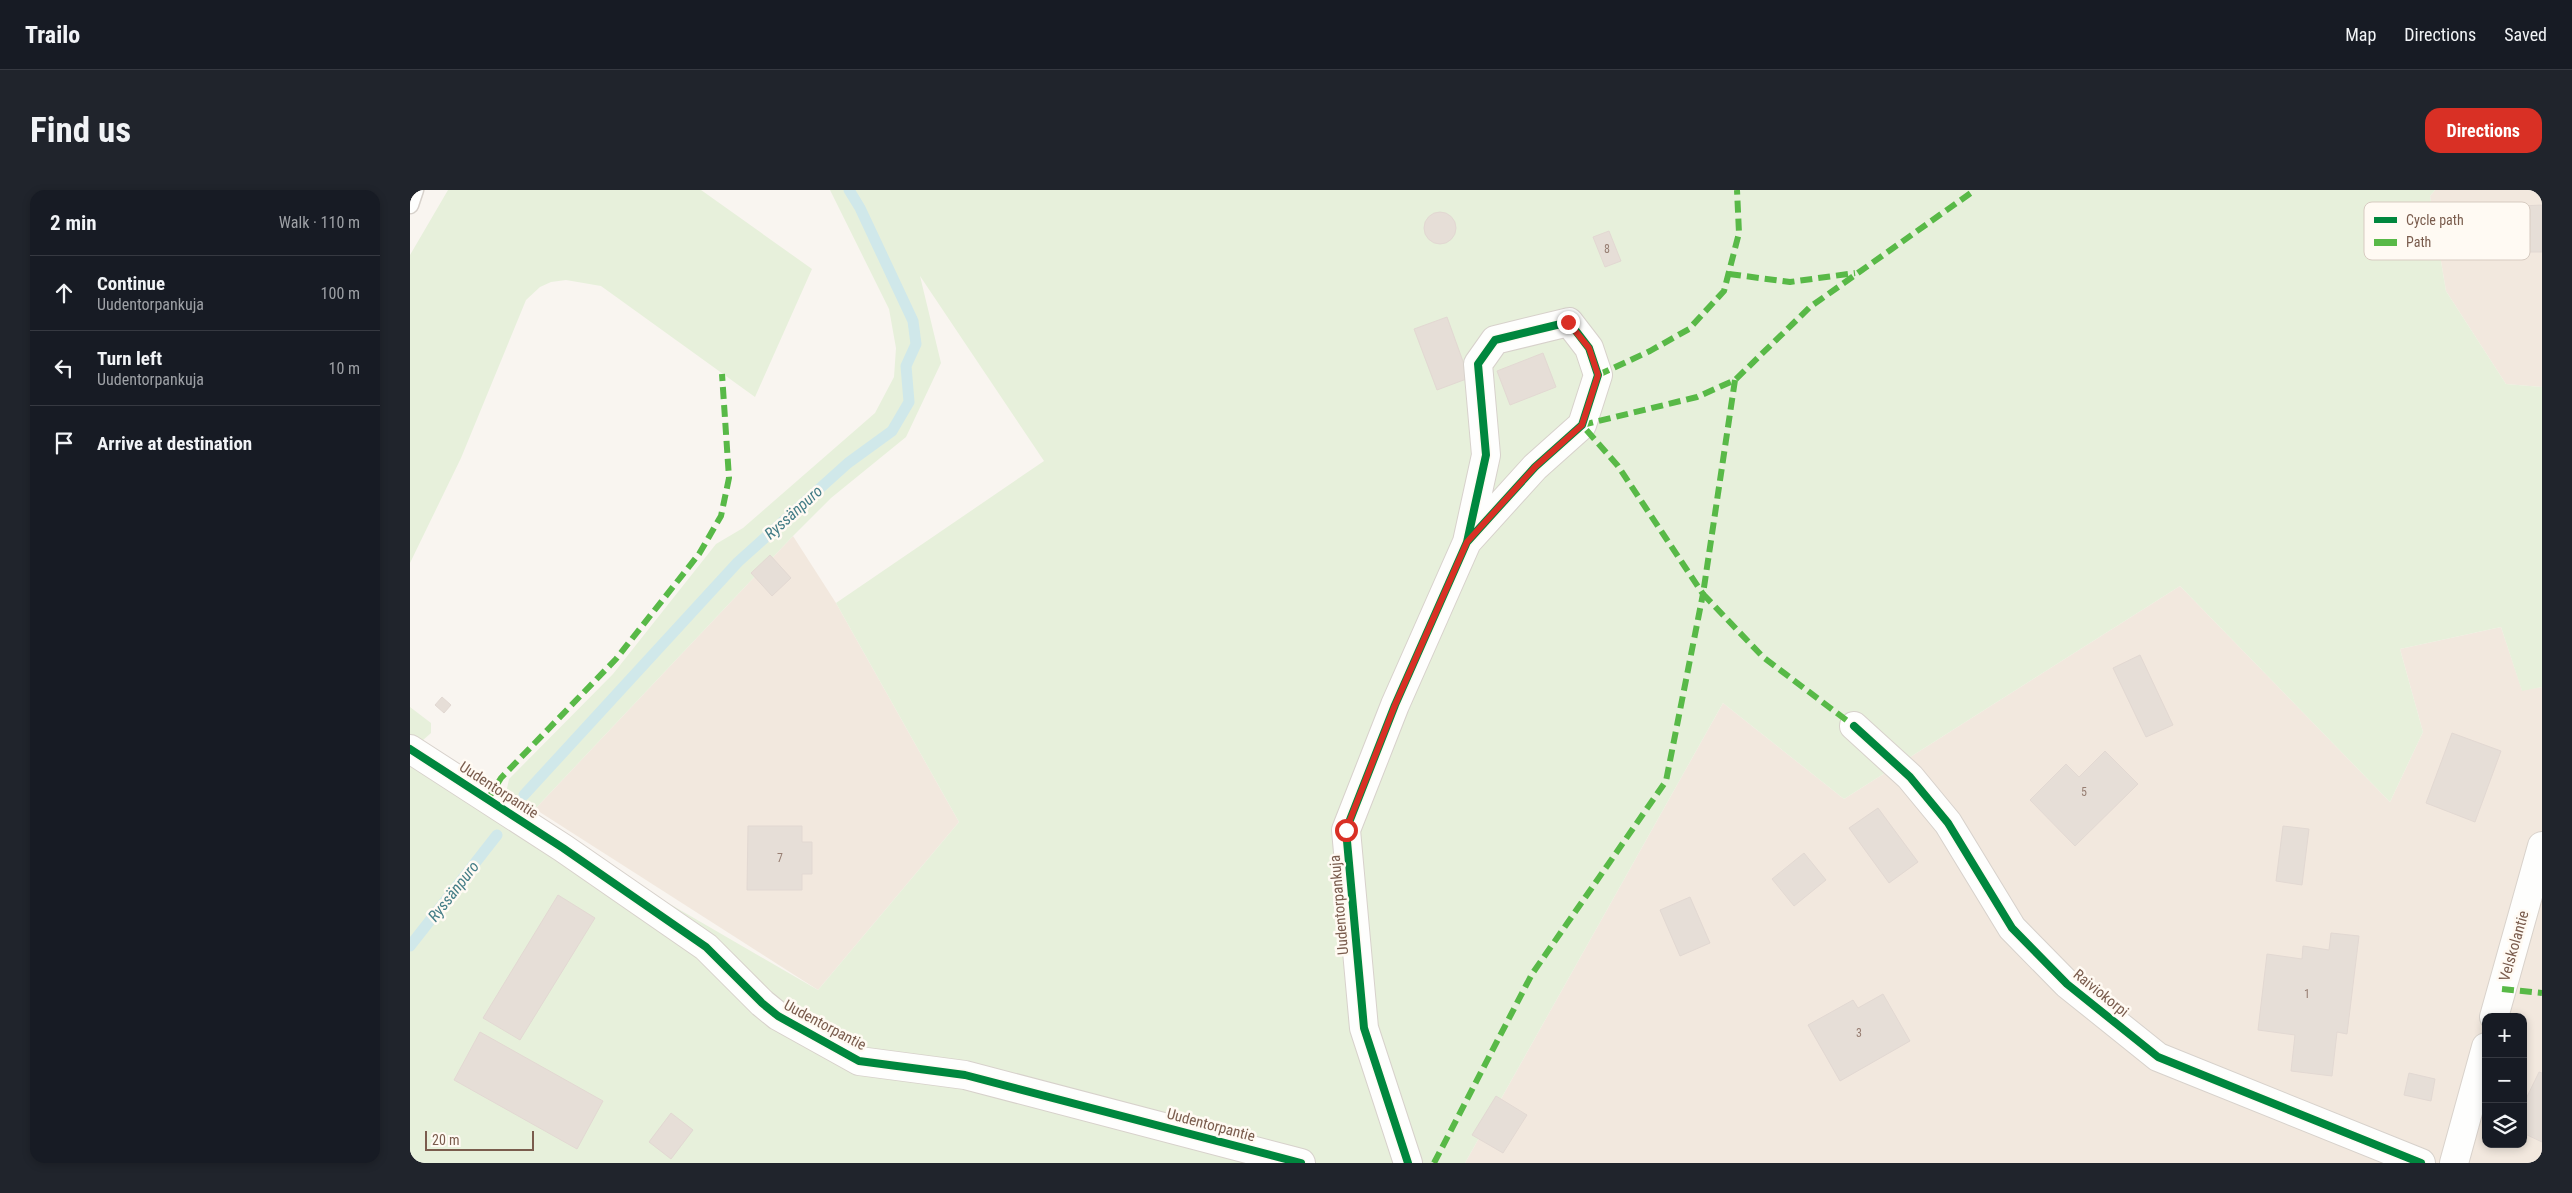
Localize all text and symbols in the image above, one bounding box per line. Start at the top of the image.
text: Trailo [25,21,80,49]
text: Map [2345,24,2376,45]
text: Directions [2404,24,2476,45]
text: Saved [2504,24,2547,45]
button: Directions [2425,108,2542,153]
text: Find us [30,110,131,151]
legend [2364,202,2530,260]
text: 2 min [50,211,97,235]
text: Cycle path [2406,212,2464,228]
text: Walk · 110 m [279,213,360,232]
text: Path [2406,234,2431,250]
house number: 8 [1604,242,1610,256]
text: Continue [97,272,165,295]
icon: ahead [50,279,78,307]
text: 100 m [321,284,360,303]
text: Uudentorpankuja [97,295,204,314]
route end [1557,311,1580,334]
text: Turn left [97,347,162,370]
icon: left [50,354,78,382]
text: 10 m [328,359,360,378]
text: Uudentorpankuja [97,370,204,389]
icon: arrive [50,429,78,457]
text: Arrive at destination [97,432,252,455]
water label: Ryssänpuro [760,481,826,543]
street label: Uudentorpantie [456,758,542,822]
house number: 5 [2081,785,2087,799]
route start [1335,819,1358,842]
house number: 7 [777,851,783,865]
street label: Uudentorpankuja [1326,854,1352,956]
water label: Ryssänpuro [424,857,483,925]
street label: Velskolantie [2495,909,2533,983]
street label: Raiviokorpi [2070,965,2132,1021]
house number: 1 [2304,987,2310,1001]
street label: Uudentorpantie [781,996,869,1054]
map controls [2482,1013,2527,1148]
button: + [2482,1013,2527,1058]
house number: 3 [1856,1026,1862,1040]
button: − [2482,1058,2527,1103]
button: layers [2482,1103,2527,1148]
street label: Uudentorpantie [1165,1105,1257,1145]
scale bar [425,1128,534,1151]
text: 20 m [432,1132,460,1148]

